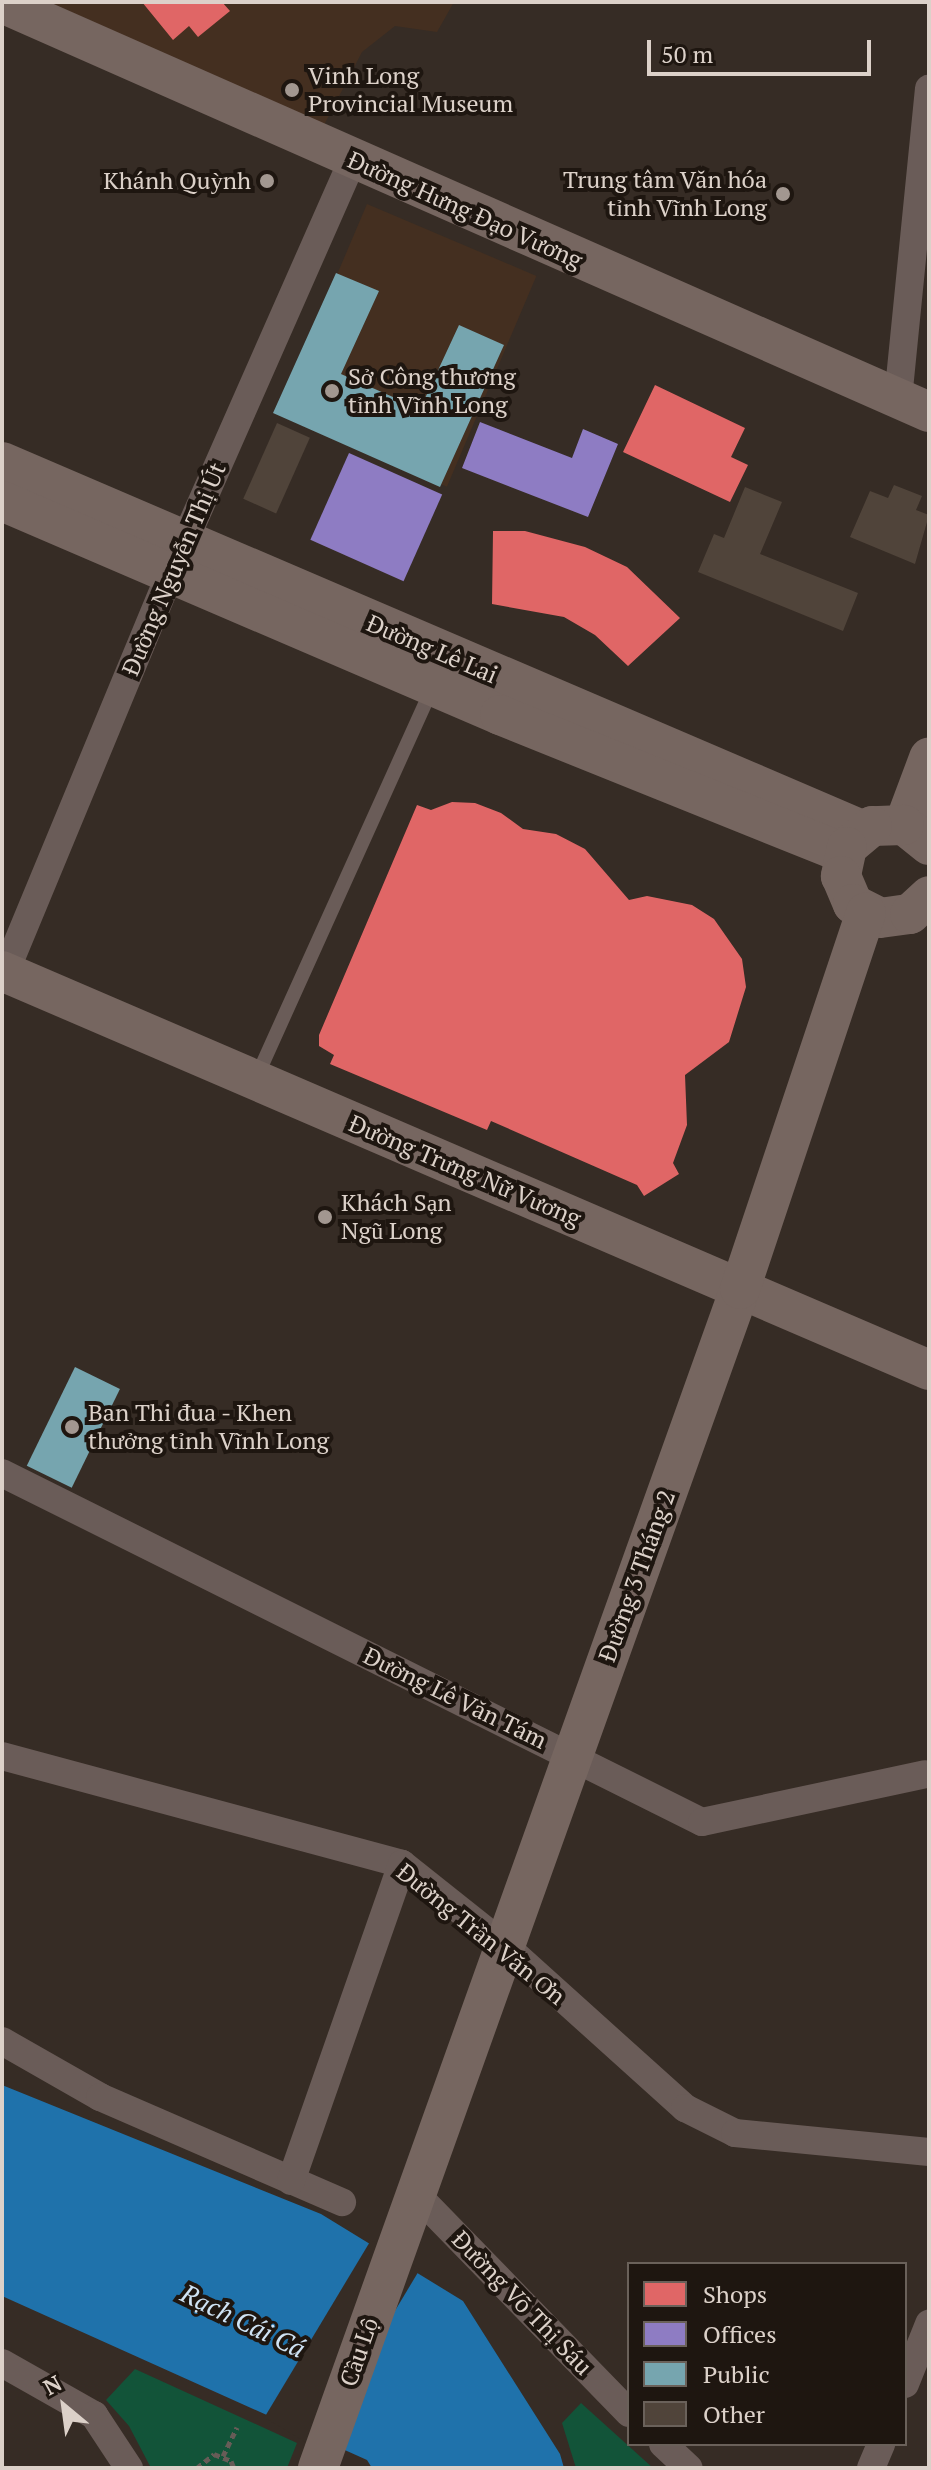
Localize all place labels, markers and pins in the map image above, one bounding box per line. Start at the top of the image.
place label: Vinh Long Provincial Museum [308,62,513,118]
marker: Vinh Long Provincial Museum [283,81,301,99]
place label: Trung tâm Văn hóa tỉnh Vĩnh Long [562,166,767,222]
place label: Khánh Quỳnh [103,167,251,195]
marker: Khánh Quỳnh [258,172,276,190]
marker: Trung tâm Văn hóa tỉnh Vĩnh Long [774,185,792,203]
place label: Sở Công thương tỉnh Vĩnh Long [348,363,516,419]
marker: Sở Công thương tỉnh Vĩnh Long [323,382,341,400]
place label: Khách Sạn Ngũ Long [341,1189,452,1245]
marker: Khách Sạn Ngũ Long [316,1208,334,1226]
place label: Ban Thi đua - Khen thưởng tỉnh Vĩnh Long [88,1399,330,1455]
marker: Ban Thi đua - Khen thưởng tỉnh Vĩnh Long [63,1418,81,1436]

